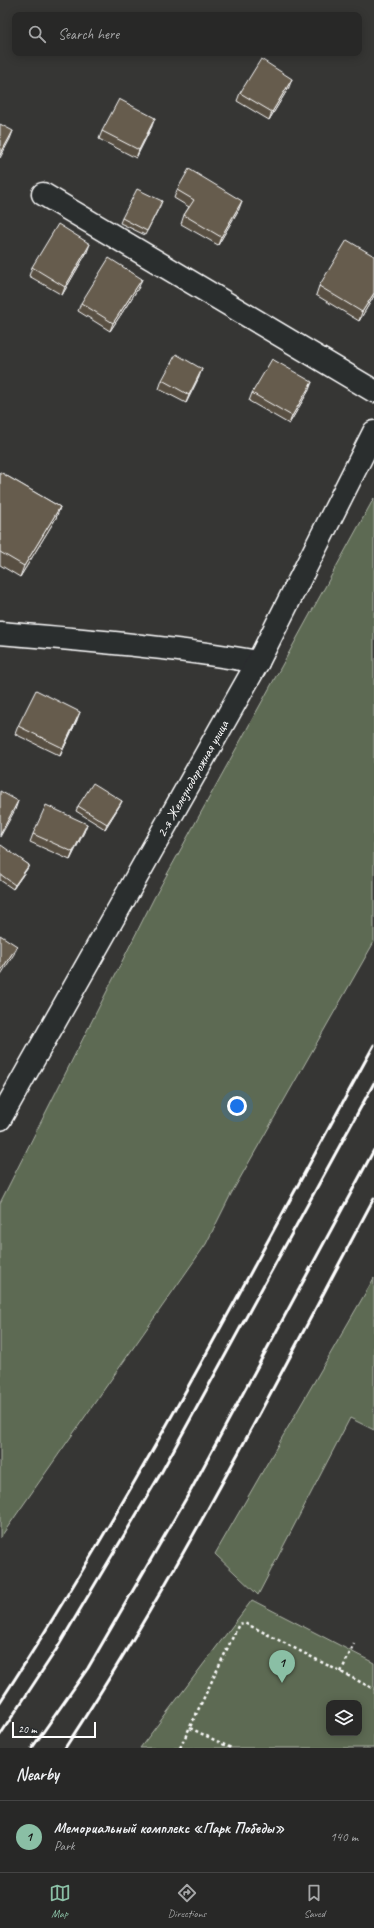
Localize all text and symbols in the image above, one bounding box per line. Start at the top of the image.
search box [12,12,362,56]
icon: search [26,23,48,45]
text: Search here [58,25,119,44]
street label: 2-я Железнодорожная улица [153,716,233,840]
your location [227,1096,247,1116]
pin: 1 [269,1650,295,1683]
map controls [326,1700,362,1736]
button: layers [326,1700,362,1736]
scale bar [12,1720,96,1739]
text: 20 m [18,1722,37,1736]
text: Nearby [16,1764,59,1785]
text: Мемориальный комплекс «Парк Победы» [54,1819,284,1838]
text: 1 [26,1829,32,1845]
text: 140 m [330,1829,358,1845]
text: Park [54,1838,75,1854]
tab: Map [49,1882,71,1920]
tab: Directions [168,1882,206,1920]
tab: Saved [303,1882,325,1920]

